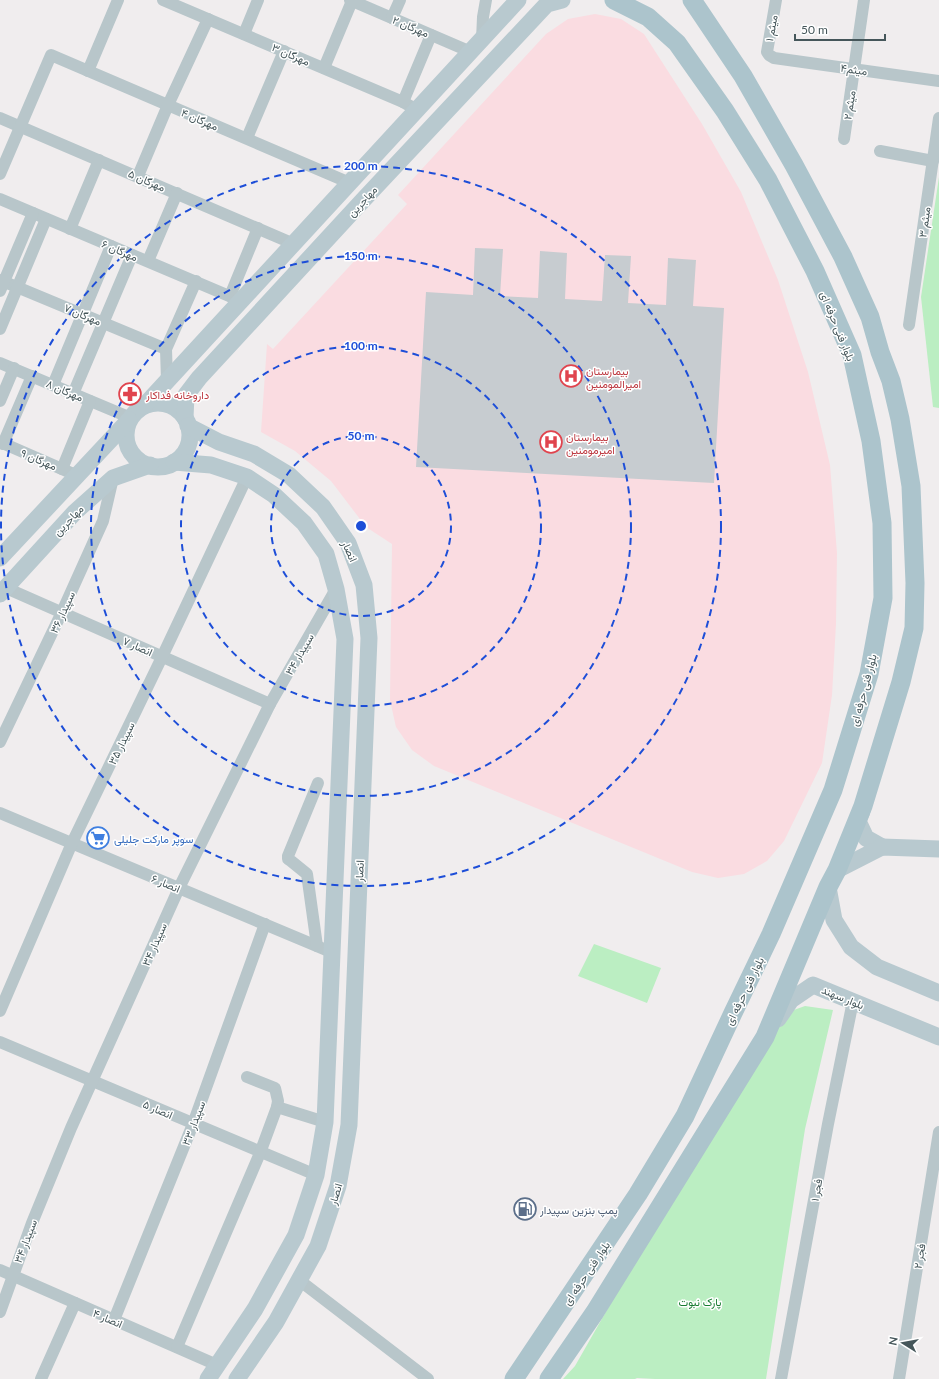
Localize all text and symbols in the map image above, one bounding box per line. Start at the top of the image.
street label: مهرگان ۲ [390,13,431,40]
street label: میثم ۱ [762,14,782,43]
scale bar [795,16,885,42]
text: 50 m [801,22,828,37]
street label: مهرگان ۳ [270,40,312,69]
street label: میثم۴ [839,61,868,79]
street label: میثم ۲ [840,89,860,121]
street label: مهرگان ۴ [179,105,221,134]
text: 200 m [344,158,378,173]
street label: مهرگان ۵ [126,166,168,195]
street label: مهاجرین [344,183,380,220]
street label: میثم ۳ [915,206,935,238]
street label: مهرگان ۶ [100,237,140,264]
text: 150 m [344,248,378,263]
street label: بلوار فنی حرفه ای [817,289,858,363]
street label: مهرگان ۷ [62,300,104,329]
text: 100 m [344,338,378,353]
hospital icon: بیمارستان امیرالمومنین [558,363,584,389]
place label: بیمارستان امیرالمومنین [586,364,641,391]
street label: مهرگان ۸ [44,376,86,405]
pharmacy icon: داروخانه فداکار [117,381,143,407]
place label: داروخانه فداکار [145,388,209,402]
text: 50 m [348,428,374,443]
hospital icon: بیمارستان امیرمومنین [538,429,564,455]
place label: بیمارستان امیرمومنین [566,430,615,457]
street label: مهرگان ۹ [19,446,59,473]
street label: مهاجرین [50,502,87,539]
centre of rings [354,519,368,533]
street label: انصار [338,537,360,564]
street label: سپیدار ۳۶ [47,589,79,636]
street label: سپیدار ۳۴ [282,631,318,678]
street label: انصار ۷ [121,634,155,659]
street label: بلوار فنی حرفه ای [847,652,880,728]
street label: سپیدار ۳۵ [105,719,139,767]
supermarket icon: سوپر مارکت جلیلی [85,825,111,851]
place label: سوپر مارکت جلیلی [114,832,194,847]
street label: انصار [352,860,367,883]
street label: انصار ۶ [149,871,182,896]
street label: سپیدار ۳۴ [139,920,171,968]
street label: بلوار فنی حرفه ای [722,955,767,1028]
street label: بلوار سهند [820,983,866,1012]
street label: انصار ۵ [141,1097,175,1122]
street label: سپیدار ۳۳ [179,1099,209,1148]
street label: فجر ۱ [808,1178,825,1203]
street label: انصار [325,1182,345,1208]
fuel station icon: پمپ بنزین سپیدار [512,1196,538,1222]
place label: پمپ بنزین سپیدار [539,1203,618,1218]
street label: سپیدار ۳۴ [11,1217,41,1265]
street label: بلوار فنی حرفه ای [560,1239,613,1308]
street label: فجر ۲ [911,1242,928,1270]
park label: پارک نبوت [679,1295,721,1310]
street label: انصار ۴ [91,1306,125,1331]
north arrow [883,1323,923,1363]
text: N [886,1336,900,1346]

